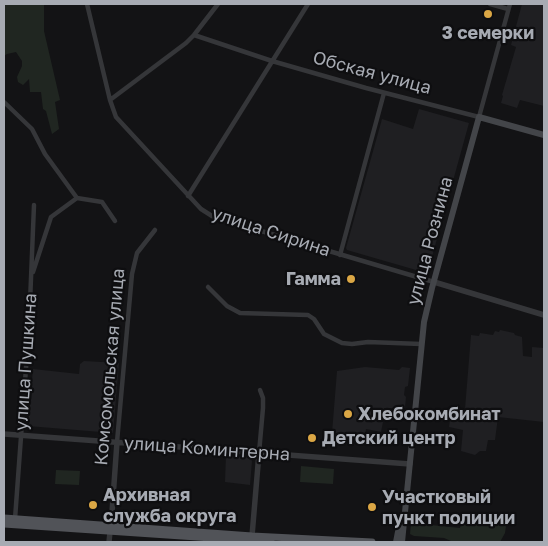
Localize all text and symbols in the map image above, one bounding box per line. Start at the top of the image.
marker: 3 семерки [482,8,494,20]
place label: 3 семерки [442,22,534,44]
street label: Обская улица [310,47,434,99]
street label: улица Рознина [402,174,458,308]
street label: улица Сирина [209,203,333,261]
street label: Комсомольская улица [91,267,129,467]
place label: Гамма [286,268,341,290]
marker: Гамма [345,273,357,285]
street label: улица Пушкина [10,292,42,432]
place label: Хлебокомбинат [358,403,501,425]
marker: Хлебокомбинат [342,408,354,420]
place label: Детский центр [322,427,456,449]
street label: улица Коминтерна [123,432,291,466]
marker: Детский центр [306,432,318,444]
place label: Архивная служба округа [103,484,236,526]
place label: Участковый пункт полиции [382,486,515,528]
marker: Архивная служба округа [87,499,99,511]
marker: Участковый пункт полиции [366,501,378,513]

